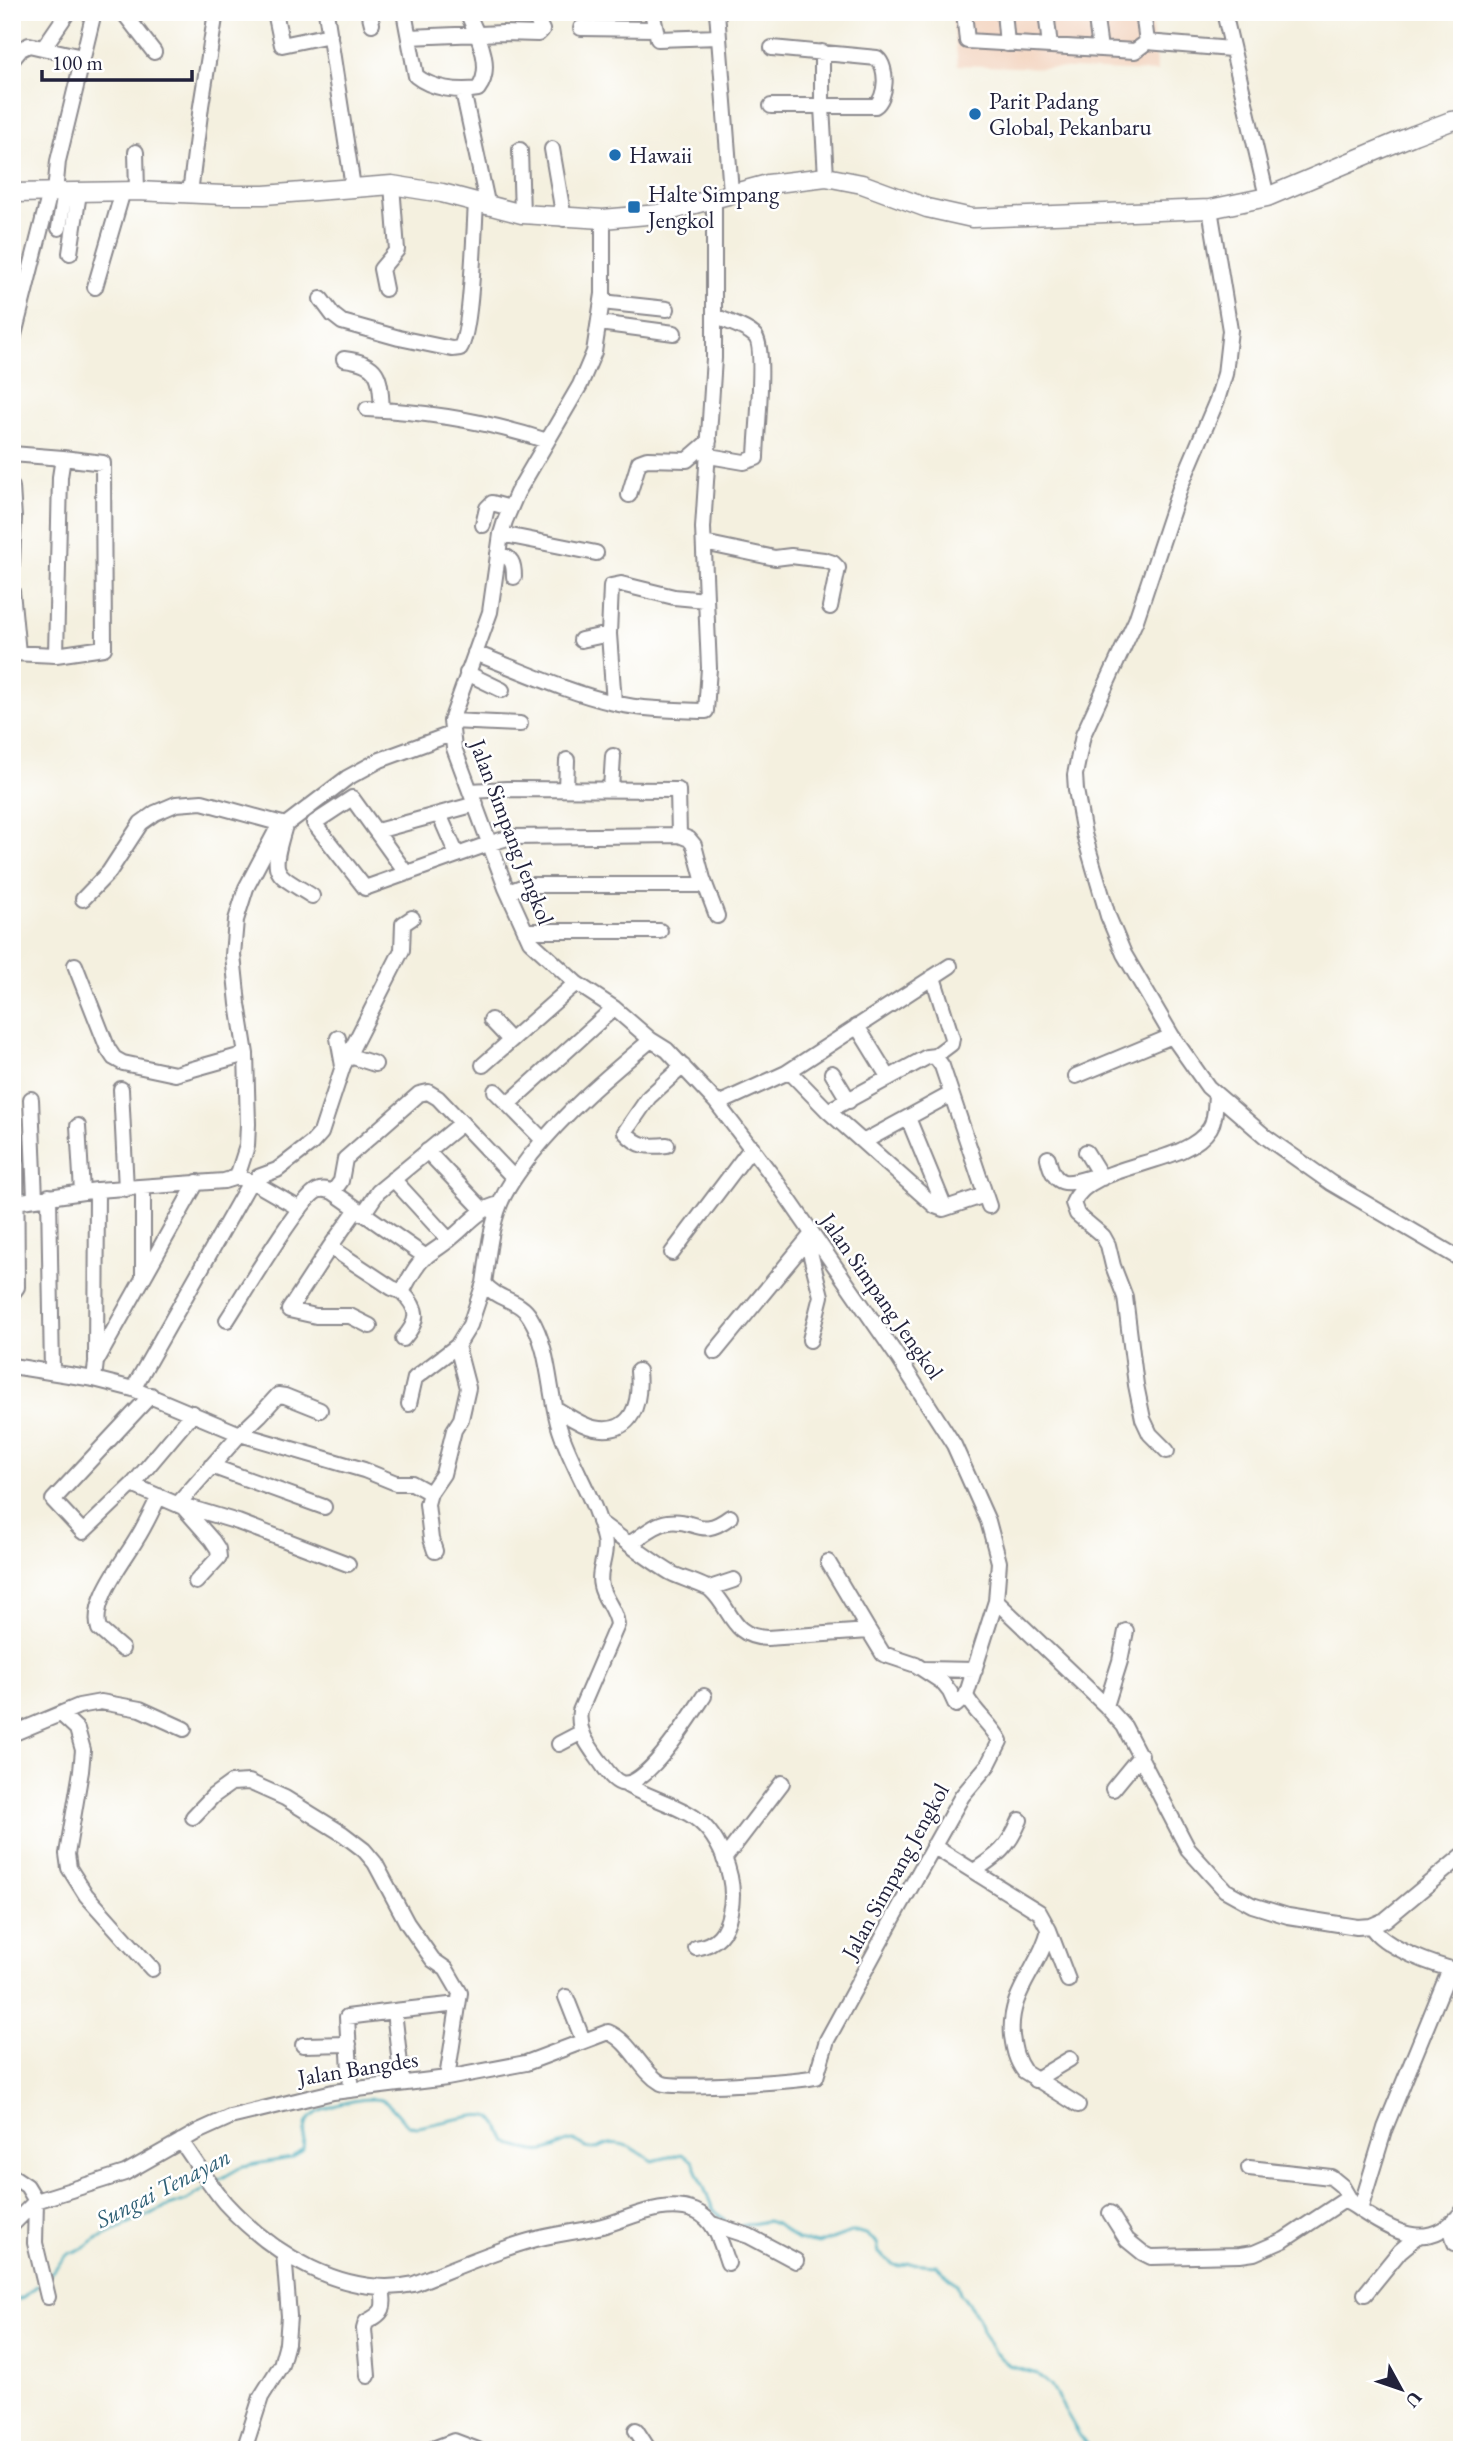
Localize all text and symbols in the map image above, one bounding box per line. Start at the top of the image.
scale bar [42,38,192,82]
text: 100 m [52,49,103,76]
place label: Parit Padang Global, Pekanbaru [989,86,1152,142]
marker: Parit Padang Global, Pekanbaru [967,106,983,122]
place label: Hawaii [629,140,693,170]
marker: Hawaii [607,147,623,163]
place label: Halte Simpang Jengkol [646,179,780,235]
marker: Halte Simpang Jengkol [626,199,642,215]
street label: Jalan Simpang Jengkol [462,733,561,929]
street label: Jalan Simpang Jengkol [812,1205,951,1385]
street label: Jalan Simpang Jengkol [833,1777,956,1966]
street label: Jalan Bangdes [294,2044,420,2093]
water label: Sungai Tenayan [89,2140,235,2235]
north arrow [1366,2354,1436,2424]
text: U [1400,2386,1428,2413]

